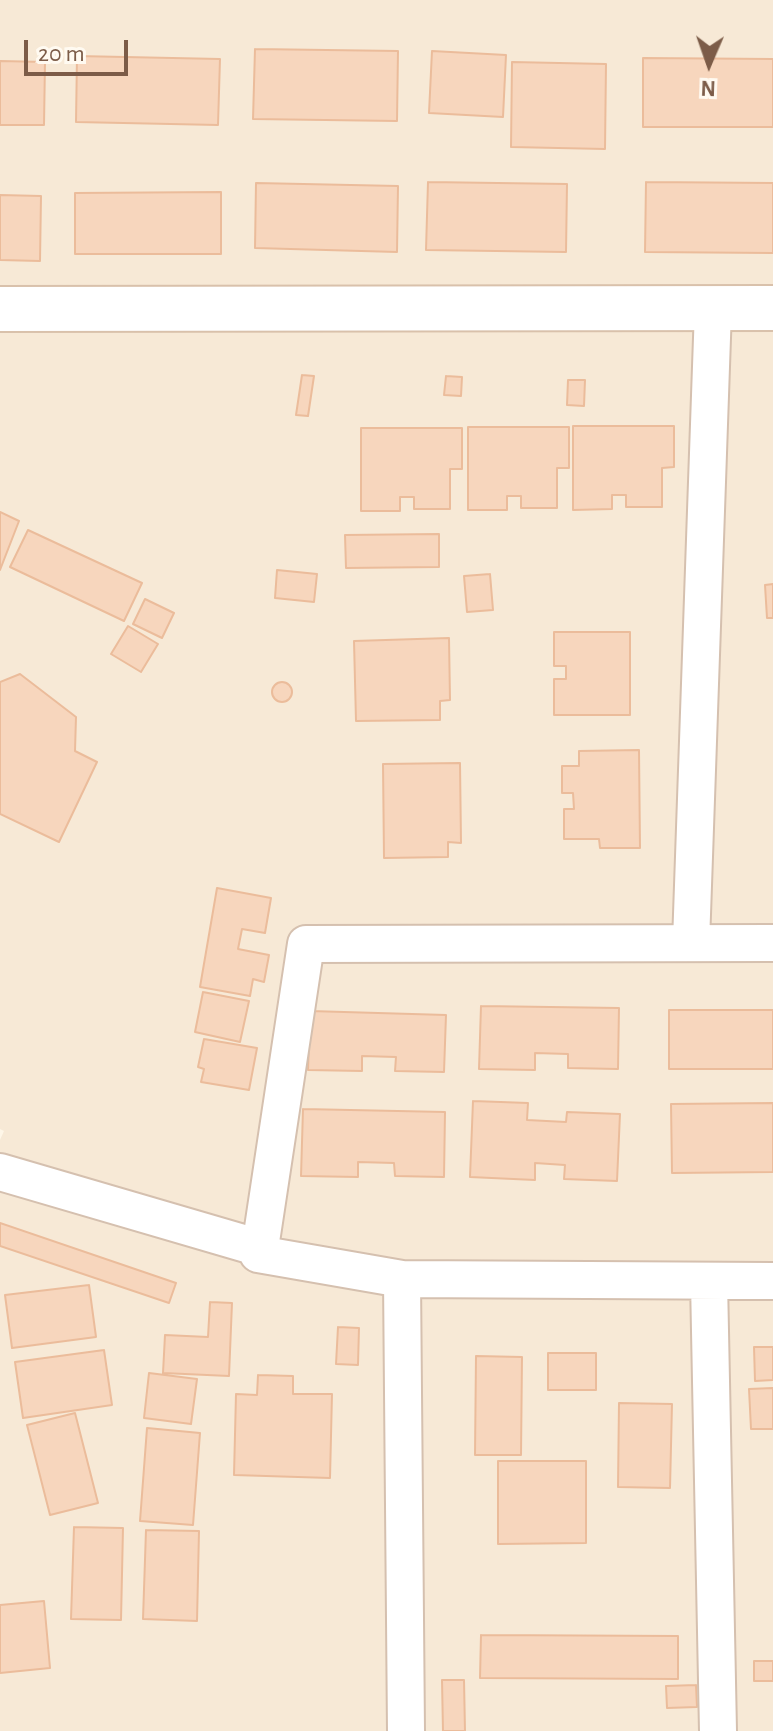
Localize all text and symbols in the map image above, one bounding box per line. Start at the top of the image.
scale bar [28,24,132,74]
north arrow [669,24,749,104]
text: 20 m [38,42,85,66]
text: N [700,77,716,99]

